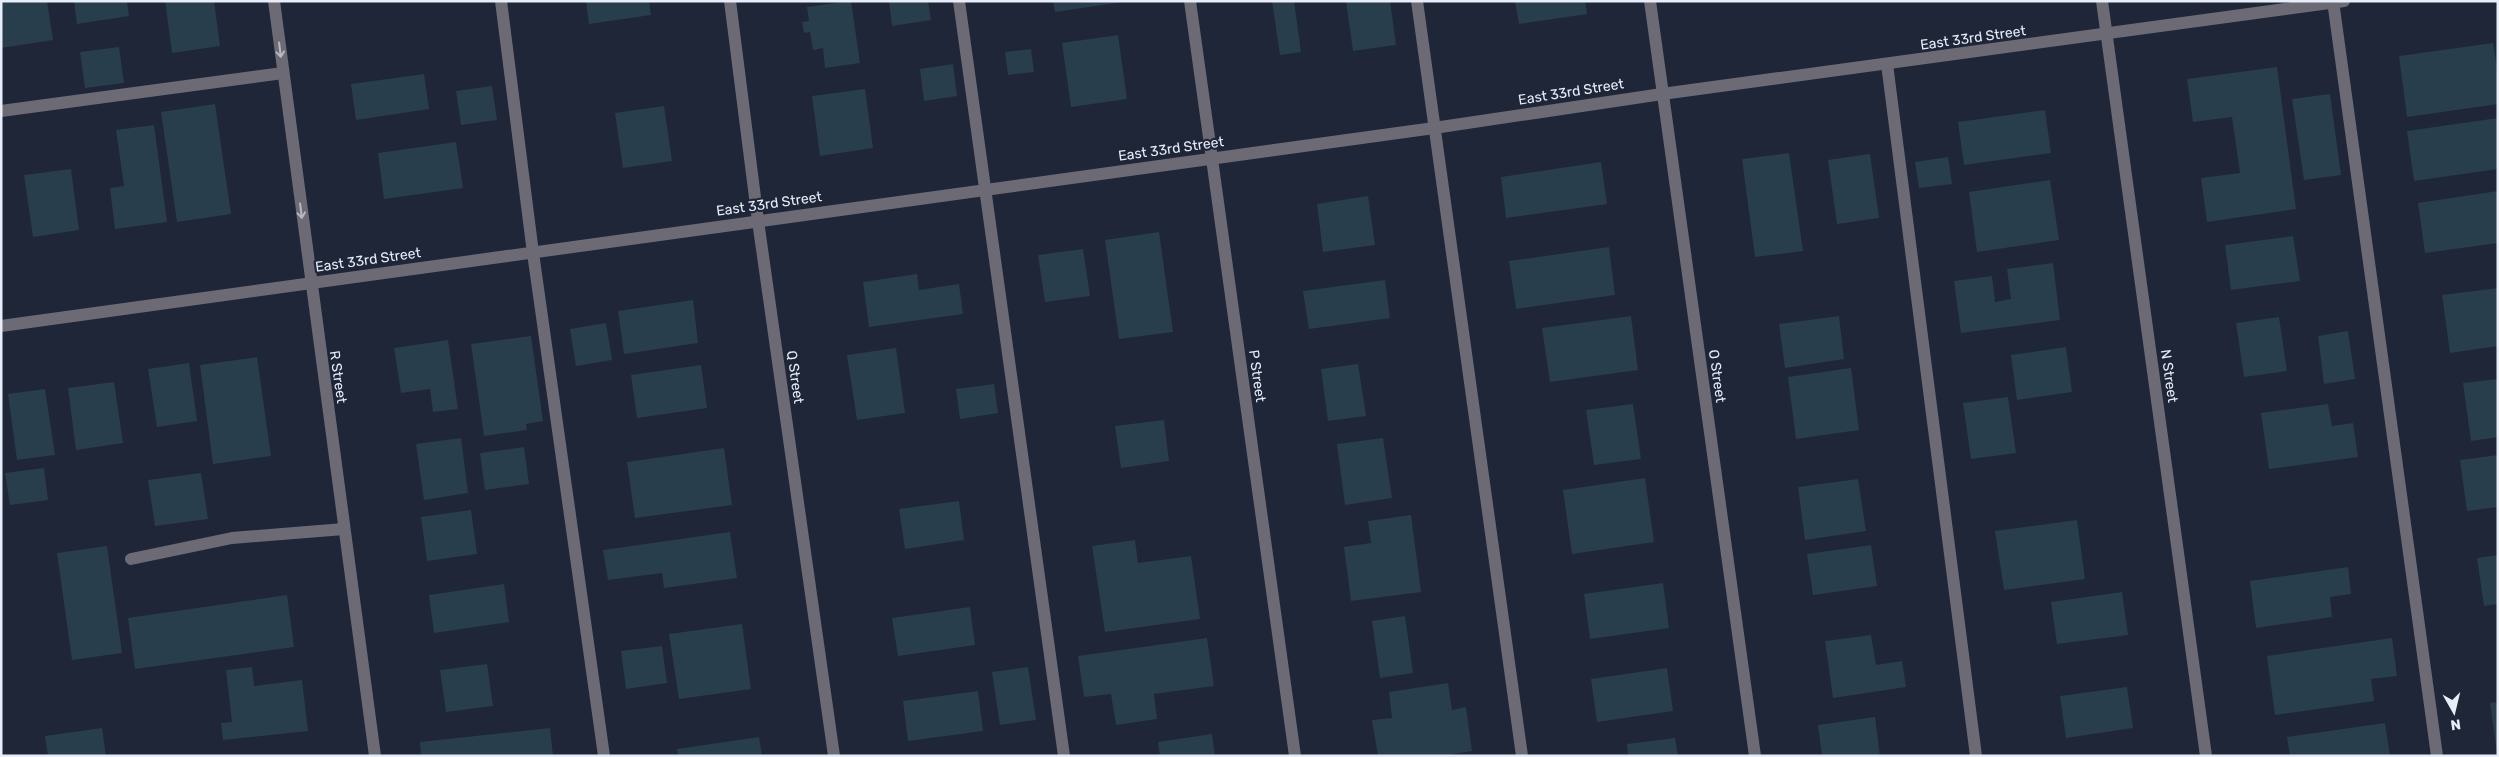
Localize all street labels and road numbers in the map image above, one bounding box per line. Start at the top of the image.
street label: East 33rd Street [1919,22,2027,54]
street label: East 33rd Street [1517,75,1625,109]
street label: East 33rd Street [1117,133,1225,165]
street label: East 33rd Street [715,188,823,220]
street label: East 33rd Street [314,244,422,276]
street label: O Street [1705,348,1729,404]
street label: N Street [2157,348,2181,404]
street label: Q Street [783,349,807,405]
street label: P Street [1245,349,1269,404]
street label: R Street [326,350,350,405]

